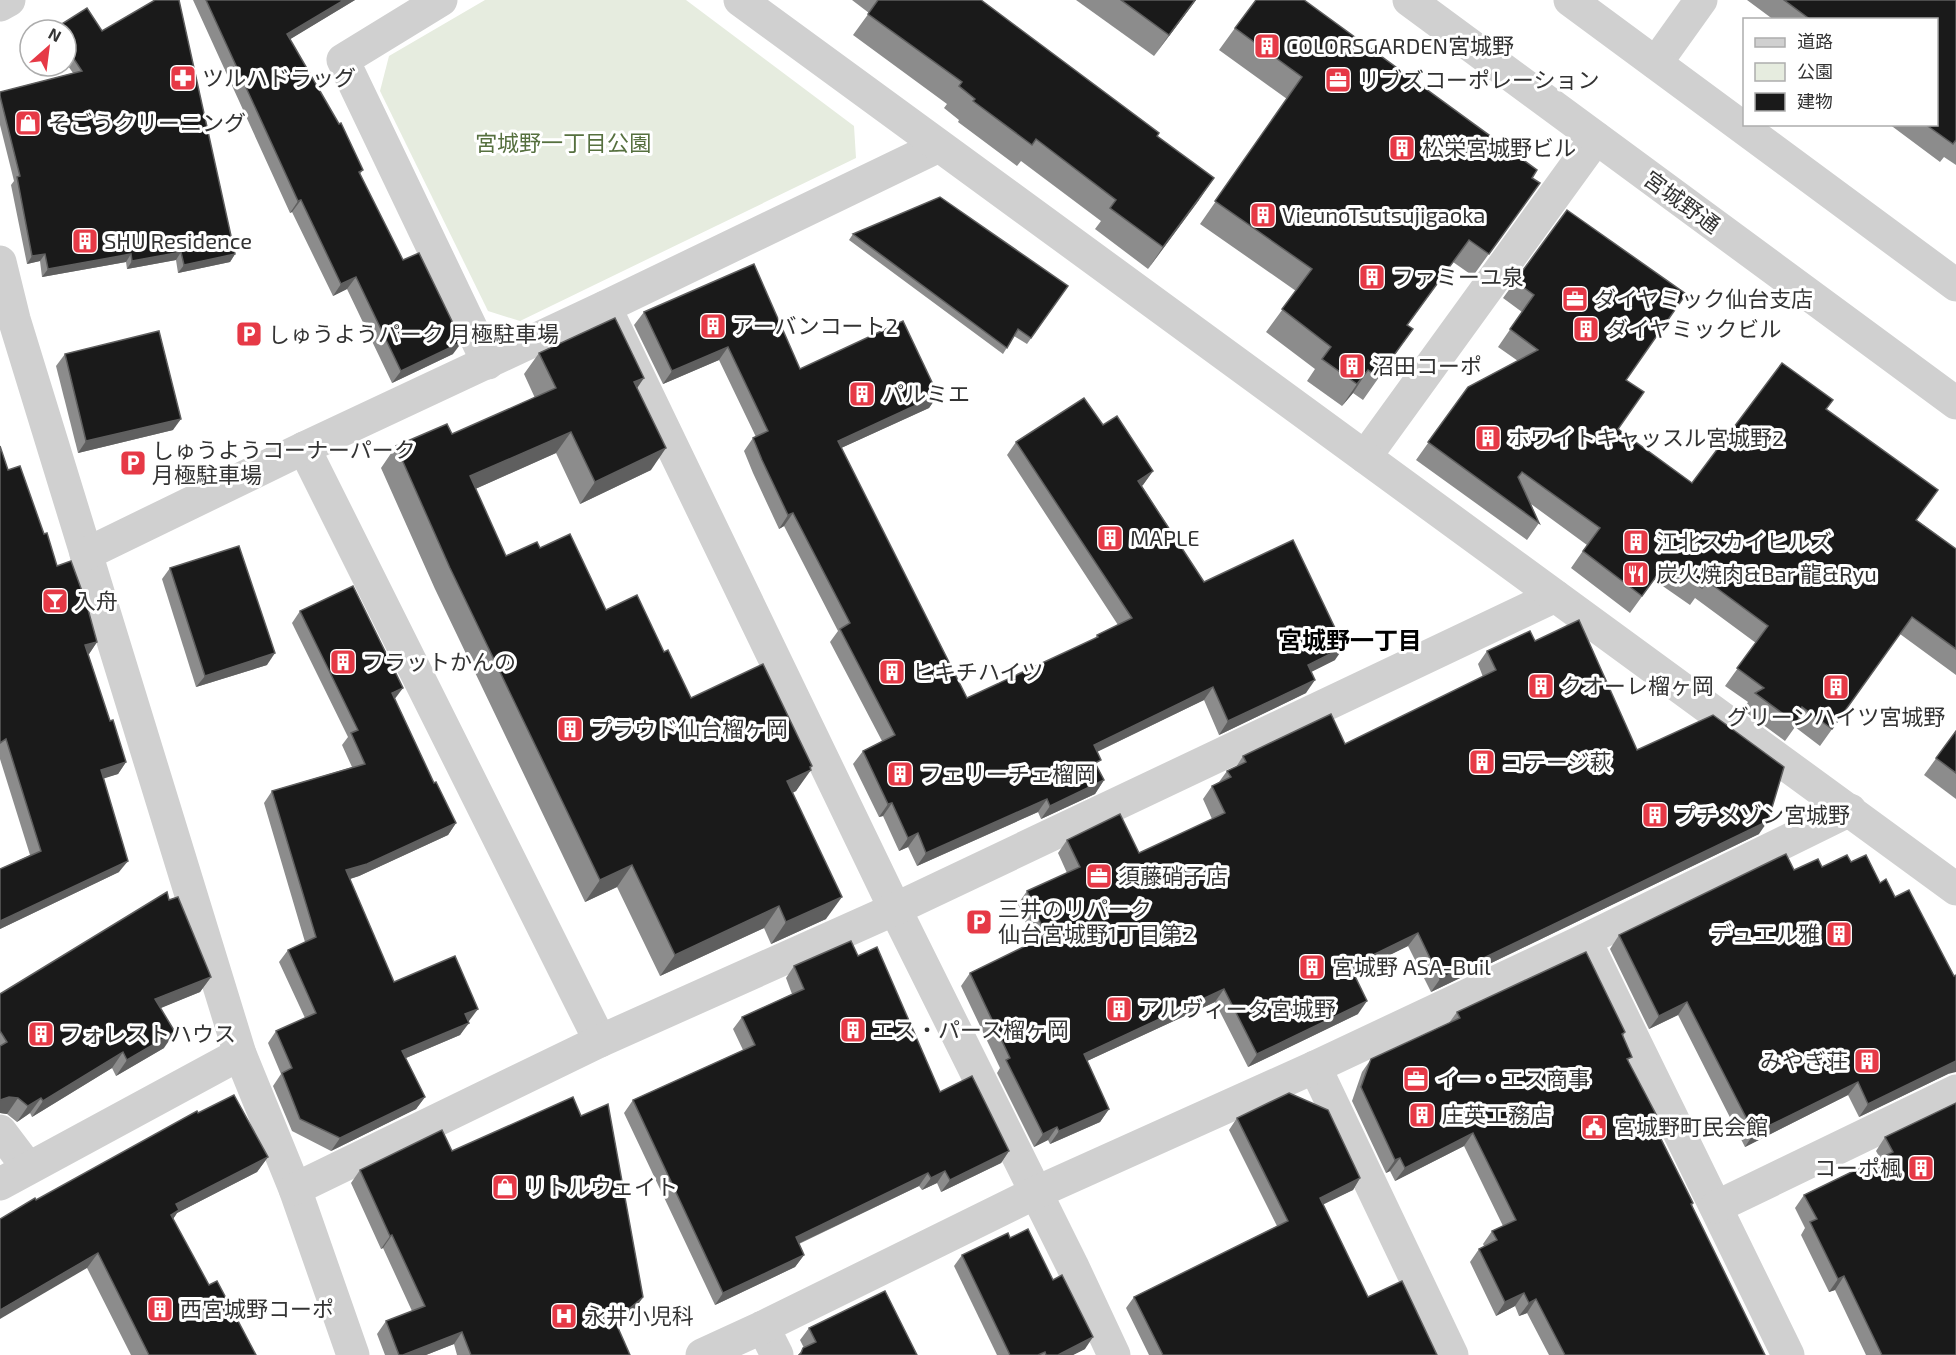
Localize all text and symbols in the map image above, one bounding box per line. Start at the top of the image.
north arrow [18,18,78,78]
legend [1743,18,1938,126]
text: N [46,23,65,45]
text: 道路 [1797,30,1833,52]
building icon: COLORSGARDEN宮城野 [1252,31,1282,61]
place label: COLORSGARDEN宮城野 [1286,32,1514,58]
text: 公園 [1797,60,1833,82]
pharmacy icon: ツルハドラッグ [168,63,198,93]
place label: ツルハドラッグ [202,64,356,90]
office icon: リブズコーポレーション [1323,65,1353,95]
place label: リブズコーポレーション [1358,66,1600,92]
text: 建物 [1797,90,1833,112]
shop icon: そごうクリーニング [13,108,43,138]
place label: そごうクリーニング [48,109,246,135]
park label: 宮城野一丁目公園 [475,129,651,155]
building icon: 松栄宮城野ビル [1387,133,1417,163]
place label: 松栄宮城野ビル [1422,134,1576,160]
street label: 宮城野通 [1639,165,1726,238]
building icon: VieunoTsutsujigaoka [1248,200,1278,230]
place label: VieunoTsutsujigaoka [1282,201,1485,228]
building icon: SHU Residence [70,226,100,256]
place label: SHU Residence [104,227,252,253]
building icon: ファミーユ泉 [1357,262,1387,292]
place label: ファミーユ泉 [1392,263,1524,289]
office icon: ダイヤミック仙台支店 [1560,284,1590,314]
place label: ダイヤミック仙台支店 [1594,285,1813,311]
building icon: アーバンコート2 [698,311,728,341]
place label: アーバンコート2 [732,312,898,338]
building icon: ダイヤミックビル [1571,314,1601,344]
place label: ダイヤミックビル [1606,315,1781,341]
parking icon: しゅうようパーク 月極駐車場 [234,319,264,349]
place label: しゅうようパーク 月極駐車場 [268,320,559,346]
building icon: 沼田コーポ [1337,351,1367,381]
place label: 沼田コーポ [1372,352,1482,378]
building icon: パルミエ [847,379,877,409]
place label: パルミエ [882,380,970,406]
building icon: ホワイトキャッスル宮城野2 [1473,423,1503,453]
place label: ホワイトキャッスル宮城野2 [1508,424,1784,450]
place label: しゅうようコーナーパーク 月極駐車場 [152,436,416,487]
parking icon: しゅうようコーナーパーク 月極駐車場 [118,448,148,478]
building icon: MAPLE [1095,523,1125,553]
place label: MAPLE [1130,524,1200,550]
building icon: 江北スカイヒルズ [1621,527,1651,557]
place label: 江北スカイヒルズ [1656,528,1832,554]
restaurant icon: 炭火焼肉&Bar 龍&Ryu [1621,559,1651,589]
place label: 炭火焼肉&Bar 龍&Ryu [1656,560,1877,586]
bar icon: 入舟 [40,586,70,616]
place label: 入舟 [74,587,118,613]
district label: 宮城野一丁目 [1278,625,1422,654]
building icon: フラットかんの [328,647,358,677]
place label: フラットかんの [362,648,516,674]
building icon: ヒキチハイツ [877,657,907,687]
place label: ヒキチハイツ [912,658,1044,684]
building icon: クオーレ榴ヶ岡 [1526,671,1556,701]
place label: クオーレ榴ヶ岡 [1560,672,1714,698]
building icon: グリーンハイツ宮城野 [1821,672,1851,702]
place label: グリーンハイツ宮城野 [1727,703,1945,729]
building icon: プラウド仙台榴ヶ岡 [555,714,585,744]
place label: プラウド仙台榴ヶ岡 [590,715,788,741]
building icon: コテージ萩 [1467,747,1497,777]
place label: コテージ萩 [1502,748,1612,774]
building icon: フェリーチェ榴岡 [885,759,915,789]
place label: フェリーチェ榴岡 [920,760,1096,786]
building icon: プチメゾン宮城野 [1640,800,1670,830]
place label: プチメゾン宮城野 [1674,801,1850,827]
office icon: 須藤硝子店 [1084,861,1114,891]
place label: 須藤硝子店 [1118,862,1228,888]
place label: 三井のリパーク 仙台宮城野1丁目第2 [998,895,1195,946]
parking icon: 三井のリパーク 仙台宮城野1丁目第2 [964,907,994,937]
building icon: デュエル雅 [1824,919,1854,949]
place label: デュエル雅 [1710,920,1820,946]
building icon: 宮城野 ASA-Buil [1297,952,1327,982]
place label: 宮城野 ASA-Buil [1332,953,1491,979]
building icon: アルヴィータ宮城野 [1104,994,1134,1024]
place label: アルヴィータ宮城野 [1138,995,1336,1021]
building icon: エス・パース榴ヶ岡 [838,1015,868,1045]
place label: エス・パース榴ヶ岡 [872,1016,1069,1042]
building icon: フォレストハウス [26,1019,56,1049]
place label: フォレストハウス [60,1020,236,1046]
building icon: みやぎ荘 [1852,1046,1882,1076]
place label: みやぎ荘 [1760,1047,1848,1073]
office icon: イー・エス商事 [1401,1064,1431,1094]
place label: イー・エス商事 [1436,1065,1590,1091]
building icon: 庄英工務店 [1407,1100,1437,1130]
place label: 庄英工務店 [1442,1101,1552,1127]
public building icon: 宮城野町民会館 [1579,1112,1609,1142]
place label: 宮城野町民会館 [1614,1113,1768,1139]
building icon: コーポ楓 [1906,1153,1936,1183]
place label: コーポ楓 [1814,1154,1902,1180]
shop icon: リトルウェイト [490,1172,520,1202]
place label: リトルウェイト [524,1173,678,1199]
building icon: 西宮城野コーポ [145,1294,175,1324]
place label: 西宮城野コーポ [180,1295,334,1321]
hospital icon: 永井小児科 [549,1301,579,1331]
place label: 永井小児科 [584,1302,694,1328]

